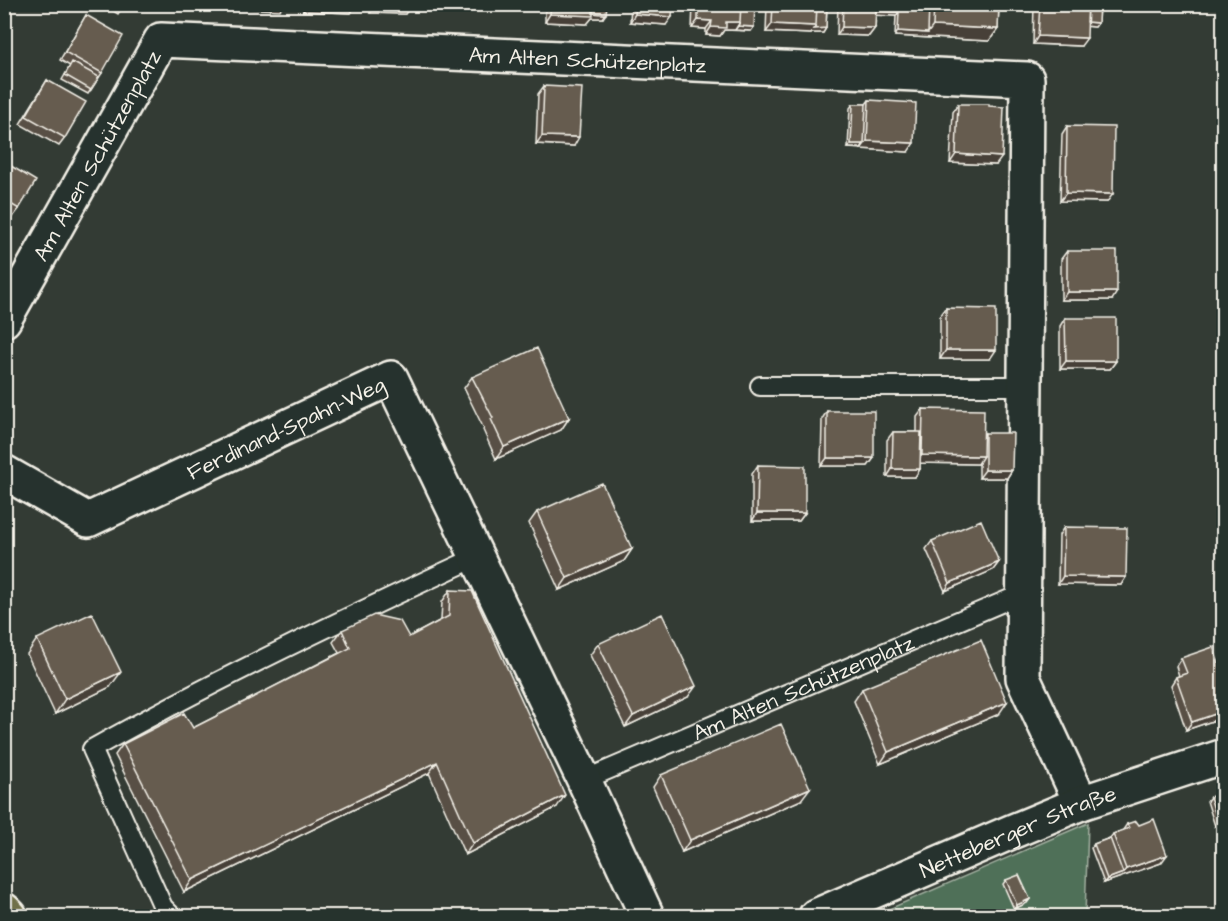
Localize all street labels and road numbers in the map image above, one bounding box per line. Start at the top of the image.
street label: Am Alten Schützenplatz [468,40,707,82]
street label: Am Alten Schützenplatz [26,45,169,267]
street label: Ferdinand-Spahn-Weg [182,369,391,489]
street label: Am Alten Schützenplatz [688,627,919,749]
street label: Netteberger Straße [915,778,1120,887]

